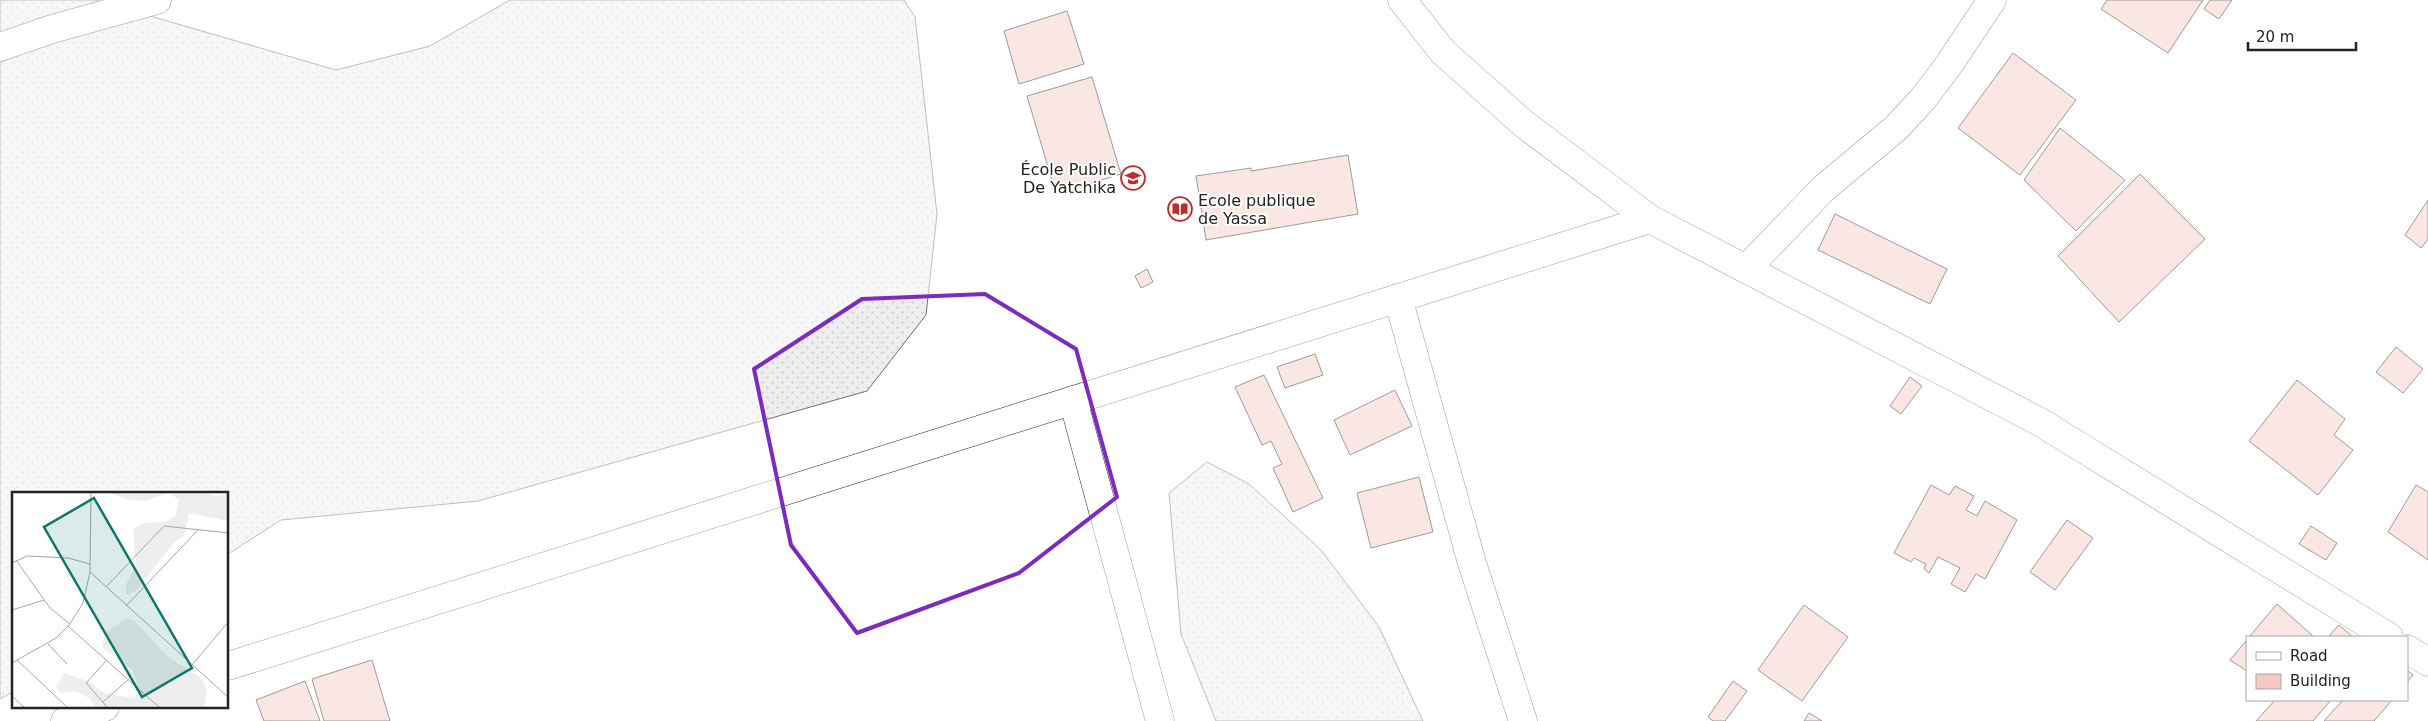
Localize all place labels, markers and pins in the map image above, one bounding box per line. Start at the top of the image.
place label: École Public De Yatchika [1021,160,1116,197]
school or university icon: École Public De Yatchika [1120,165,1146,191]
place label: Ecole publique de Yassa [1198,191,1316,228]
library icon: Ecole publique de Yassa [1167,196,1193,222]

